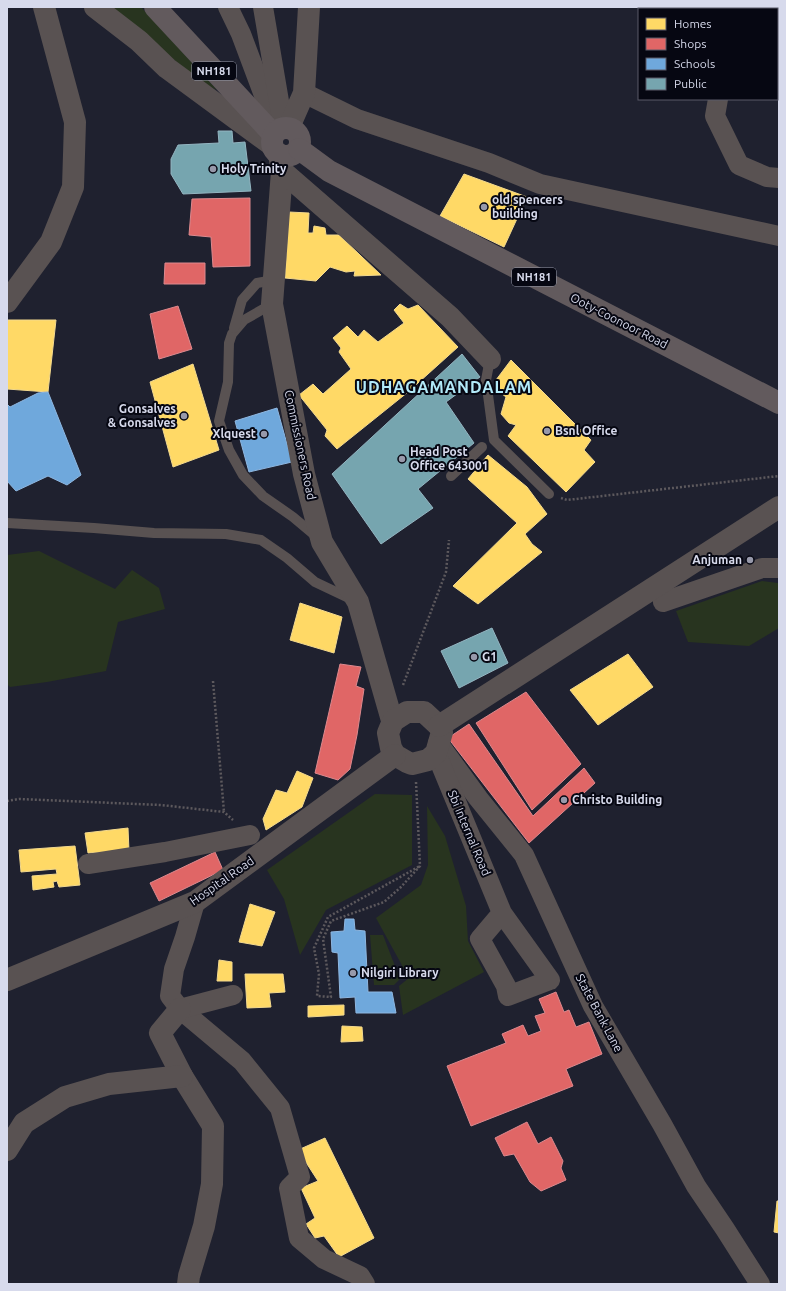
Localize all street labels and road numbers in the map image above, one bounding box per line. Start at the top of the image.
road number: NH181 [192,62,236,80]
road number: NH181 [512,268,556,286]
street label: Ooty-Coonoor Road [568,290,670,351]
street label: Commissioners Road [282,389,318,501]
street label: Sbi Internal Road [446,788,493,877]
street label: Hospital Road [187,854,256,907]
street label: State Bank Lane [573,972,625,1054]

